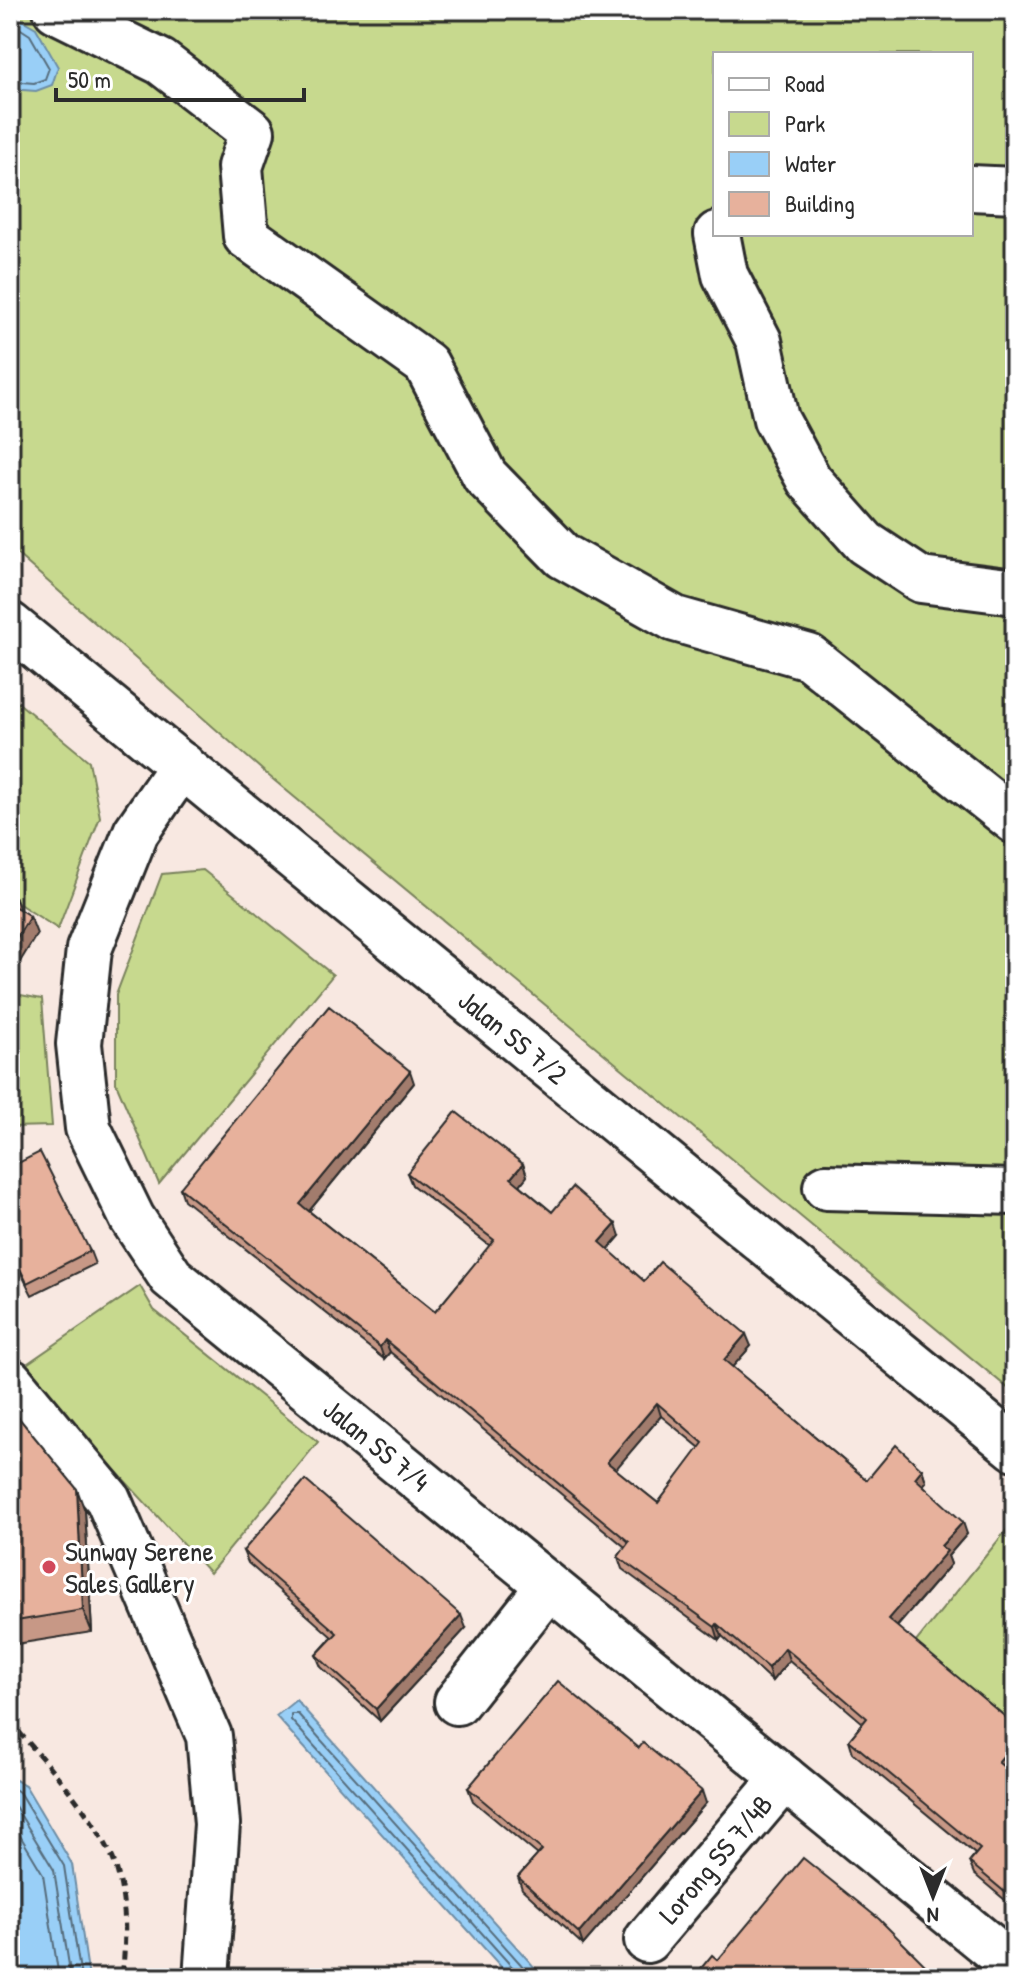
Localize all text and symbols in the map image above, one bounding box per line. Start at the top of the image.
scale bar [56,52,304,102]
legend [713,52,973,236]
text: 50 m [68,63,111,95]
text: Road [785,67,824,99]
text: Park [785,107,825,139]
text: Water [785,147,836,179]
text: Building [785,187,855,219]
street label: Jalan SS 7/2 [451,981,575,1093]
street label: Jalan SS 7/4 [315,1390,438,1500]
place label: Sunway Serene Sales Gallery [65,1532,214,1602]
marker: Sunway Serene Sales Gallery [40,1558,58,1576]
street label: Lorong SS 7/4B [650,1786,781,1932]
north arrow [893,1856,973,1936]
text: N [927,1901,939,1931]

